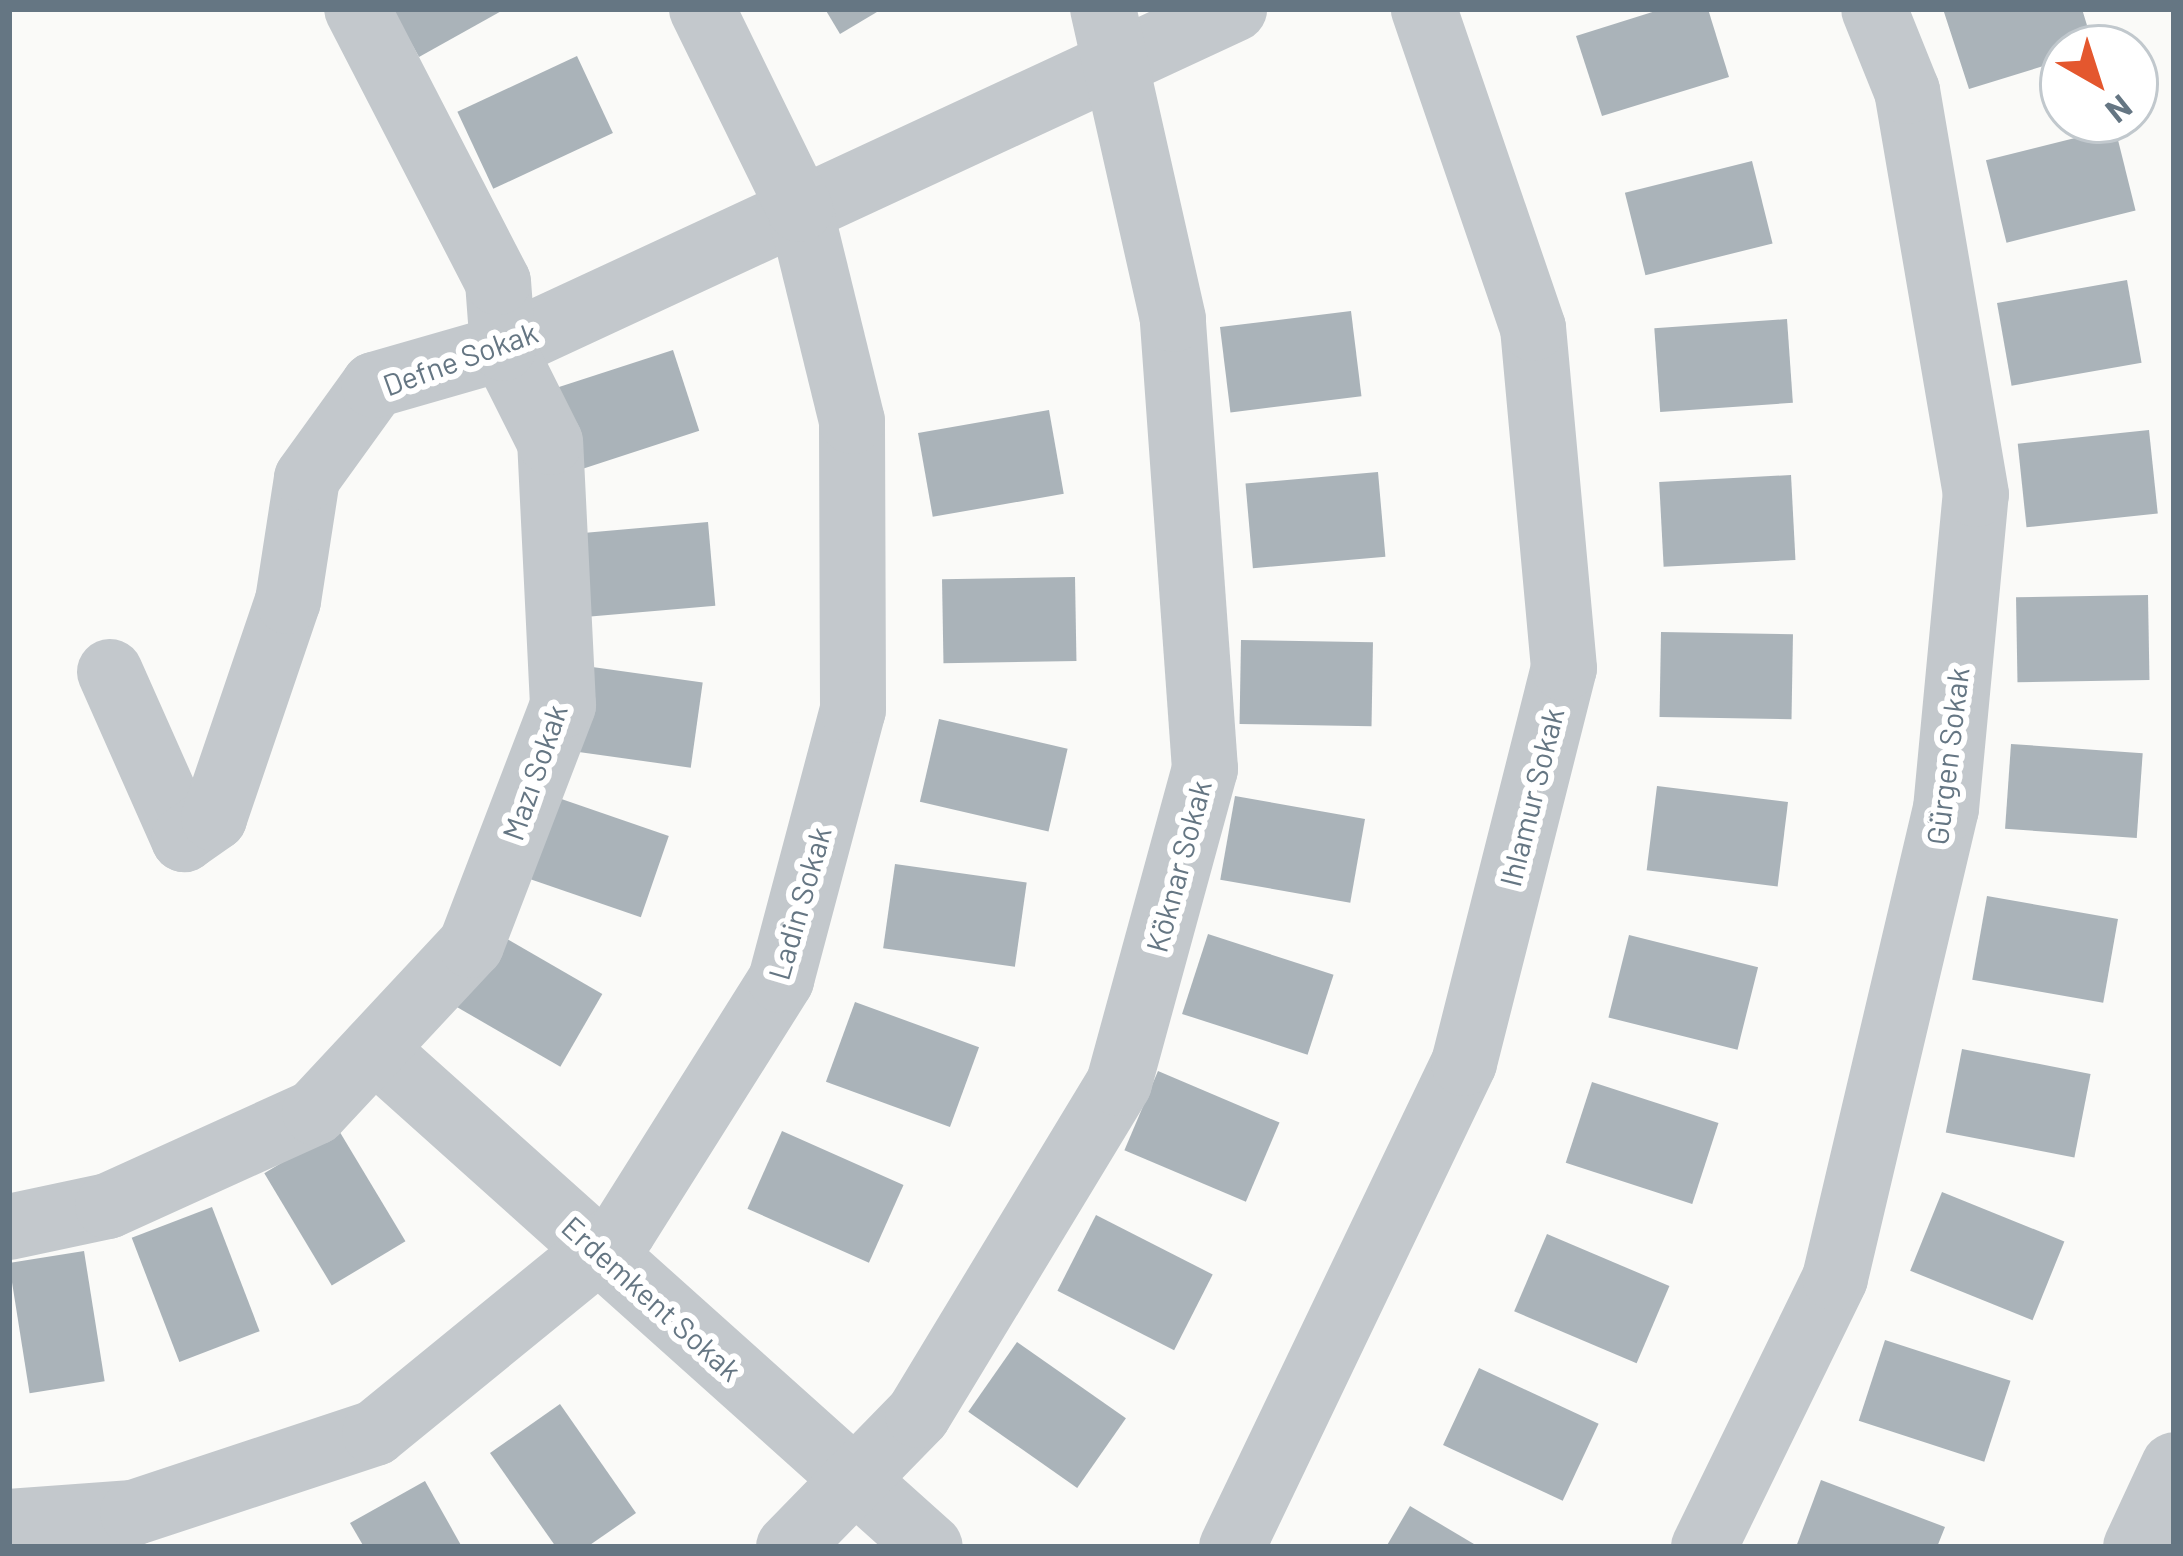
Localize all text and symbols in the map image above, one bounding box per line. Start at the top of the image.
north arrow [2039,24,2159,144]
text: N [2099,87,2141,132]
street label: Defne Sokak [378,313,542,403]
street label: Gürgen Sokak [1918,665,1976,847]
street label: Mazı Sokak [494,699,574,845]
street label: Ihlamur Sokak [1491,704,1571,890]
street label: Köknar Sokak [1138,776,1218,956]
street label: Ladin Sokak [760,822,838,984]
street label: Erdemkent Sokak [555,1208,749,1388]

